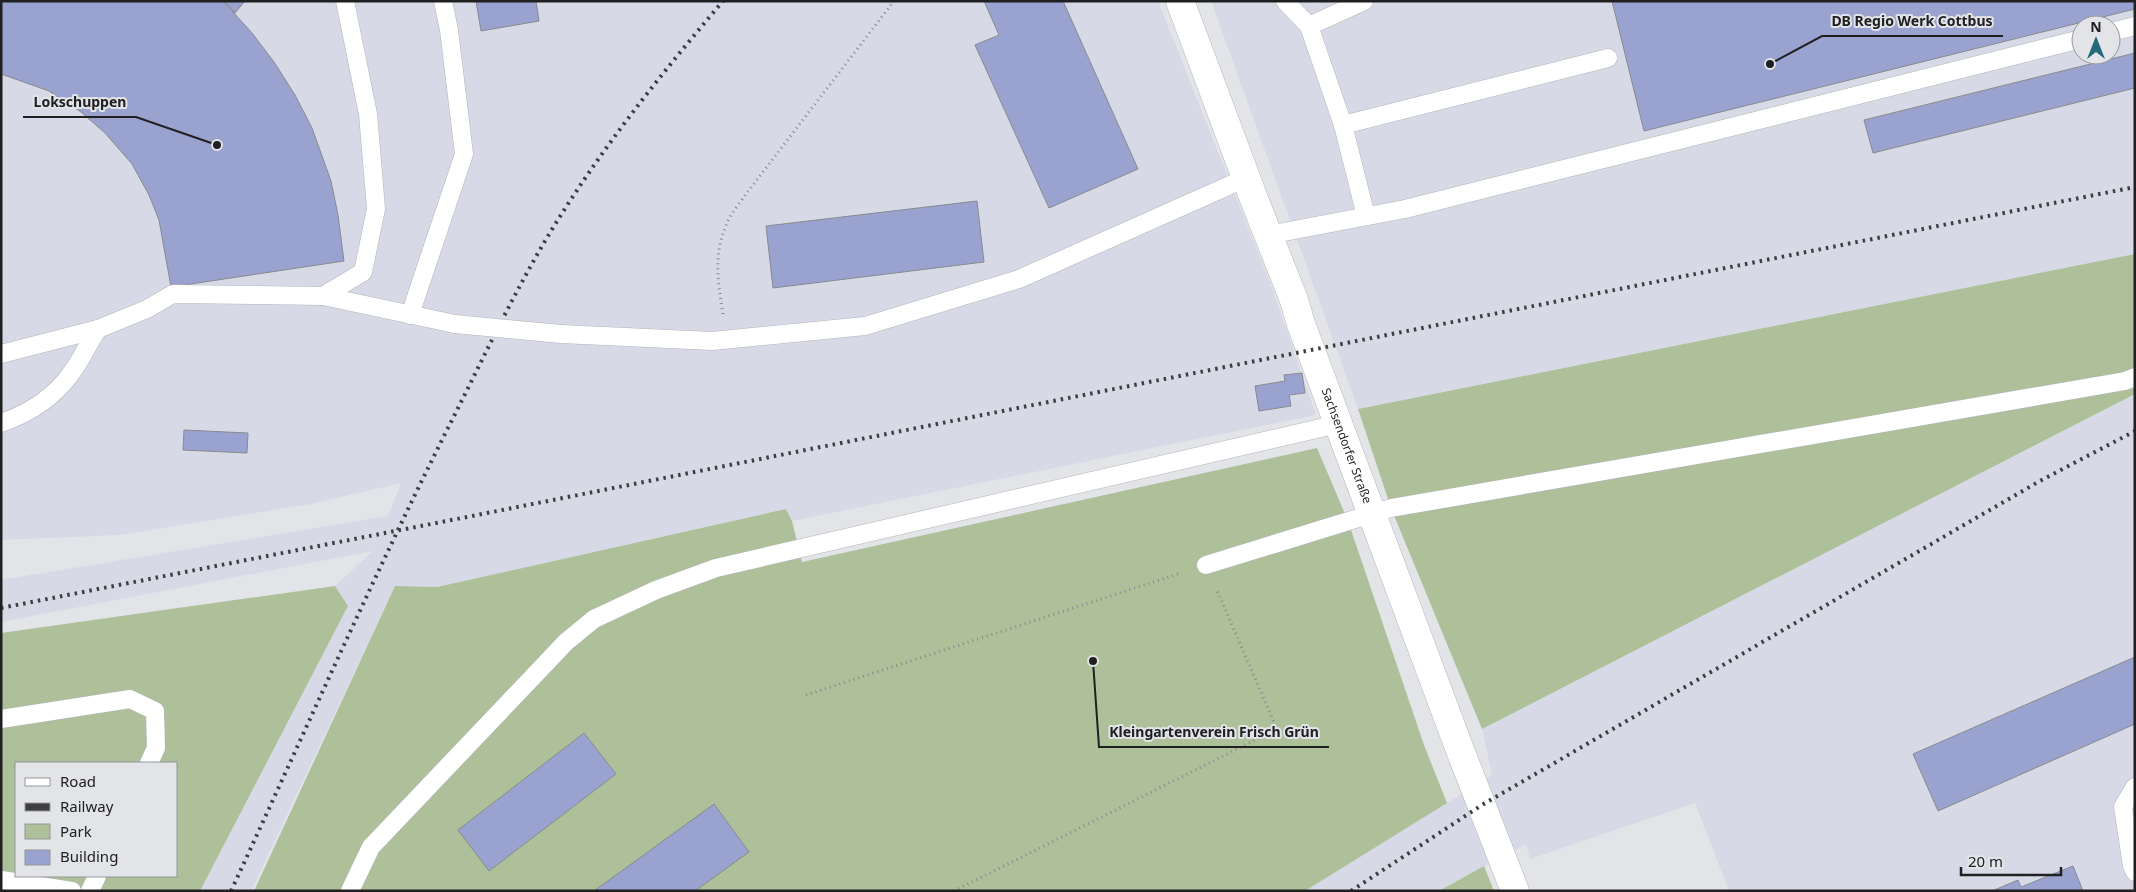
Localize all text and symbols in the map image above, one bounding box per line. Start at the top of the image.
callout: DB Regio Werk Cottbus [1822,7,2003,36]
text: DB Regio Werk Cottbus [1831,11,1993,30]
north arrow [2071,15,2121,65]
text: N [2090,17,2102,36]
callout: Lokschuppen [23,88,136,117]
text: Lokschuppen [34,92,126,111]
street label: Sachsendorfer Straße [1318,386,1376,506]
callout: Kleingartenverein Frisch Grün [1099,718,1329,747]
text: Kleingartenverein Frisch Grün [1109,722,1319,741]
legend [15,762,178,877]
text: Road [60,771,96,791]
text: Railway [60,796,114,816]
text: Park [60,821,92,841]
scale bar [1961,844,2061,876]
text: Building [60,846,118,866]
text: 20 m [1968,851,2003,871]

